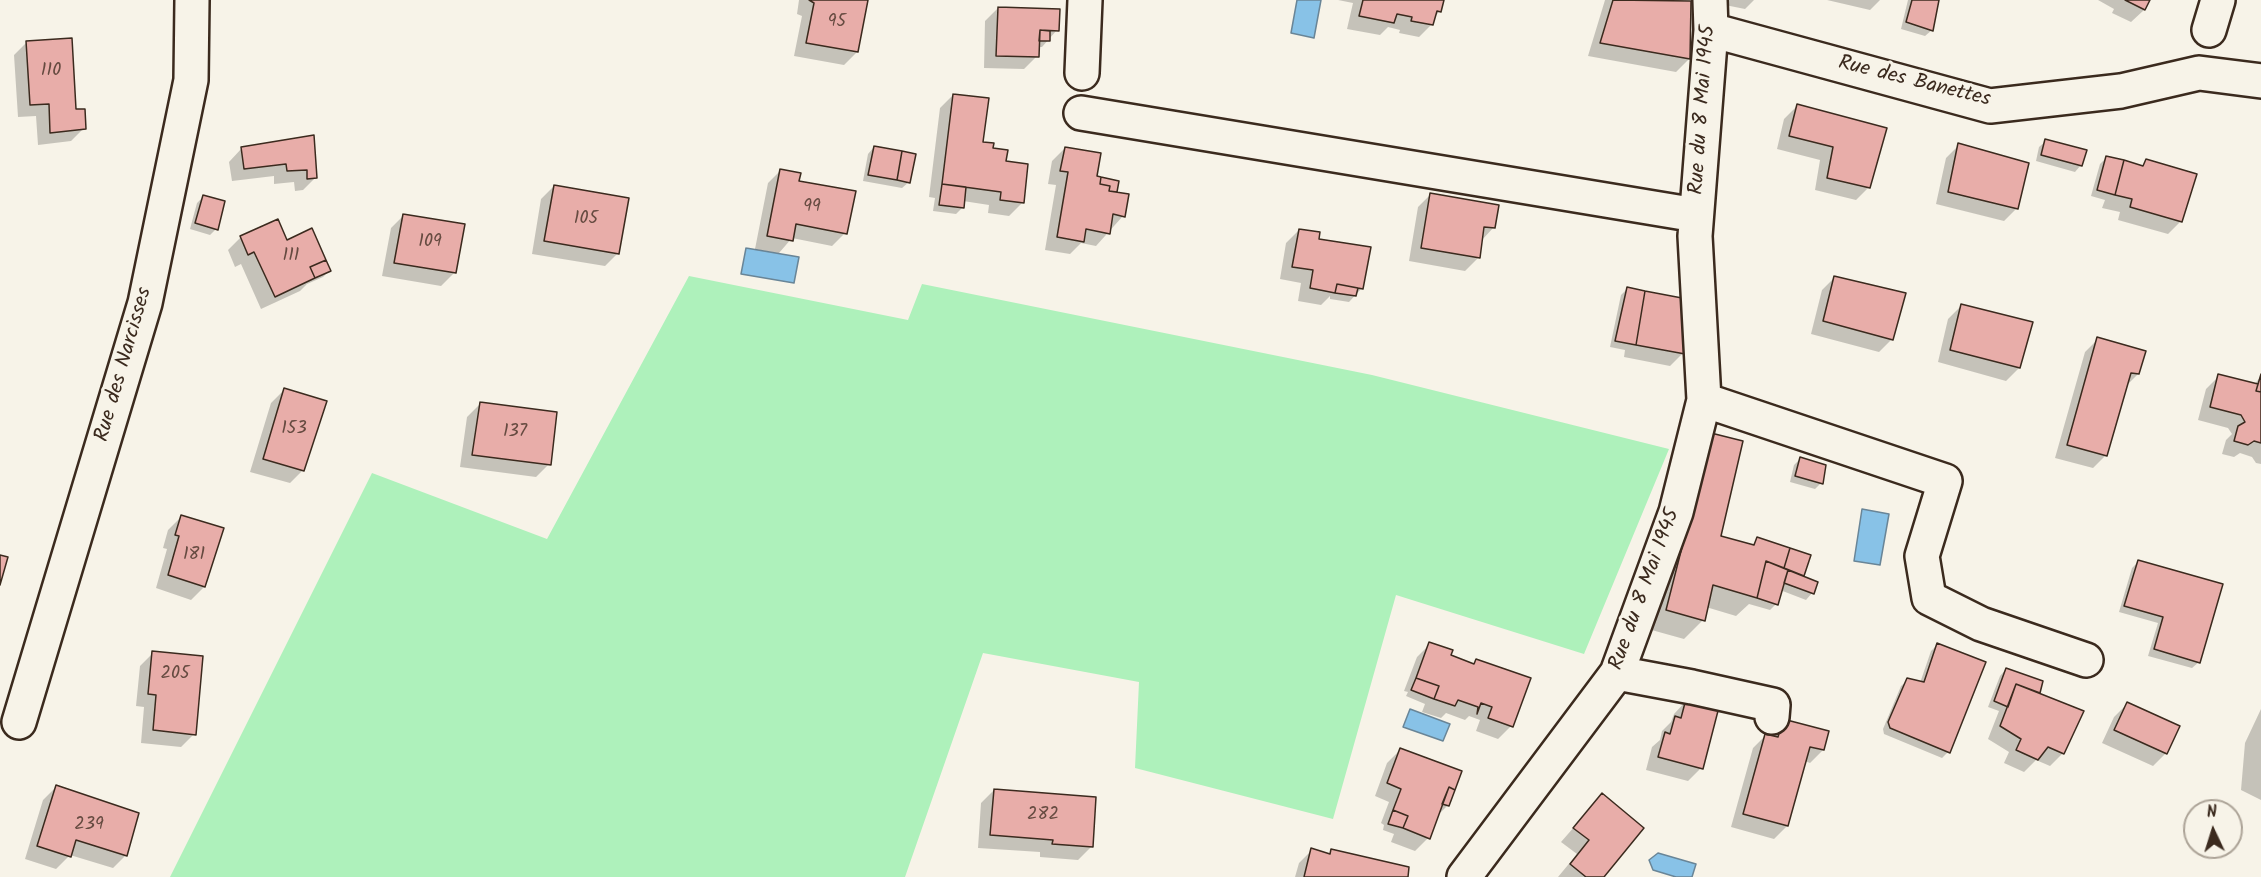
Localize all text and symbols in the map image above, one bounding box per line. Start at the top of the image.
house number: 95 [828,12,846,34]
street label: Rue du 8 Mai 1945 [1686,24,1722,196]
street label: Rue des Banettes [1835,52,1993,114]
house number: 110 [41,61,61,83]
house number: 99 [803,197,821,219]
house number: 105 [574,209,598,231]
house number: 109 [418,232,442,254]
house number: 111 [283,246,299,268]
street label: Rue des Narcisses [91,285,159,445]
house number: 153 [281,419,307,441]
house number: 137 [503,422,527,444]
street label: Rue du 8 Mai 1945 [1605,506,1687,674]
house number: 181 [183,545,205,567]
house number: 205 [160,664,190,686]
north arrow [2183,799,2243,859]
text: N [2206,800,2218,825]
house number: 282 [1027,805,1059,827]
house number: 239 [74,815,104,837]

